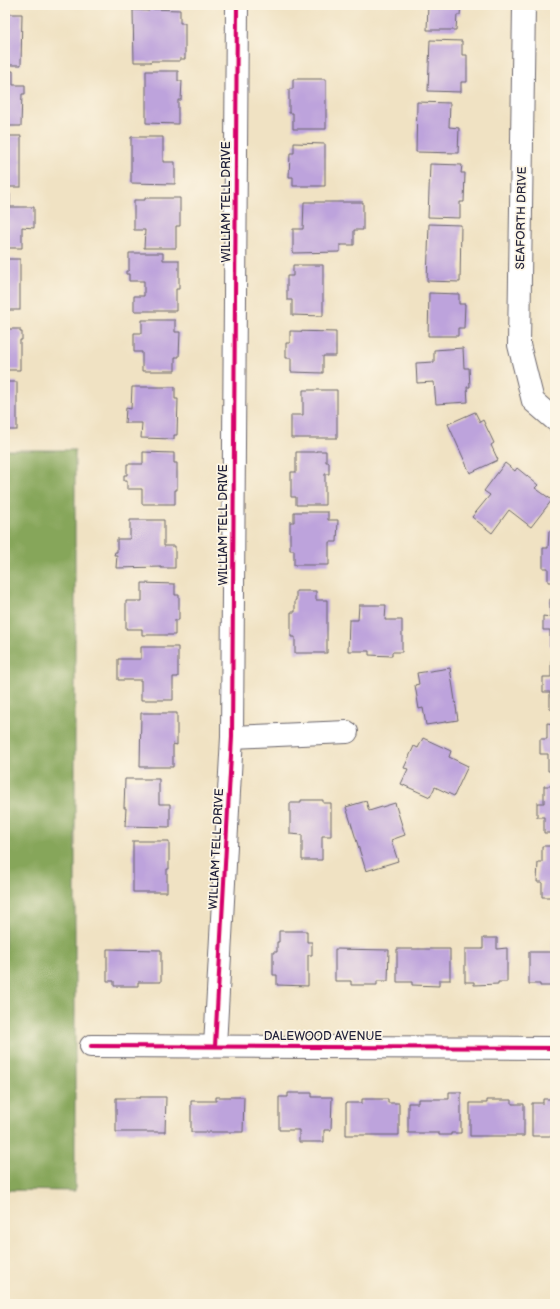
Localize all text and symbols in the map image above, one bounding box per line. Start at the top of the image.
street label: WILLIAM TELL DRIVE [219,141,234,263]
street label: SEAFORTH DRIVE [513,166,530,270]
street label: WILLIAM TELL DRIVE [216,464,231,586]
street label: WILLIAM TELL DRIVE [206,788,227,910]
street label: DALEWOOD AVENUE [264,1029,382,1044]

